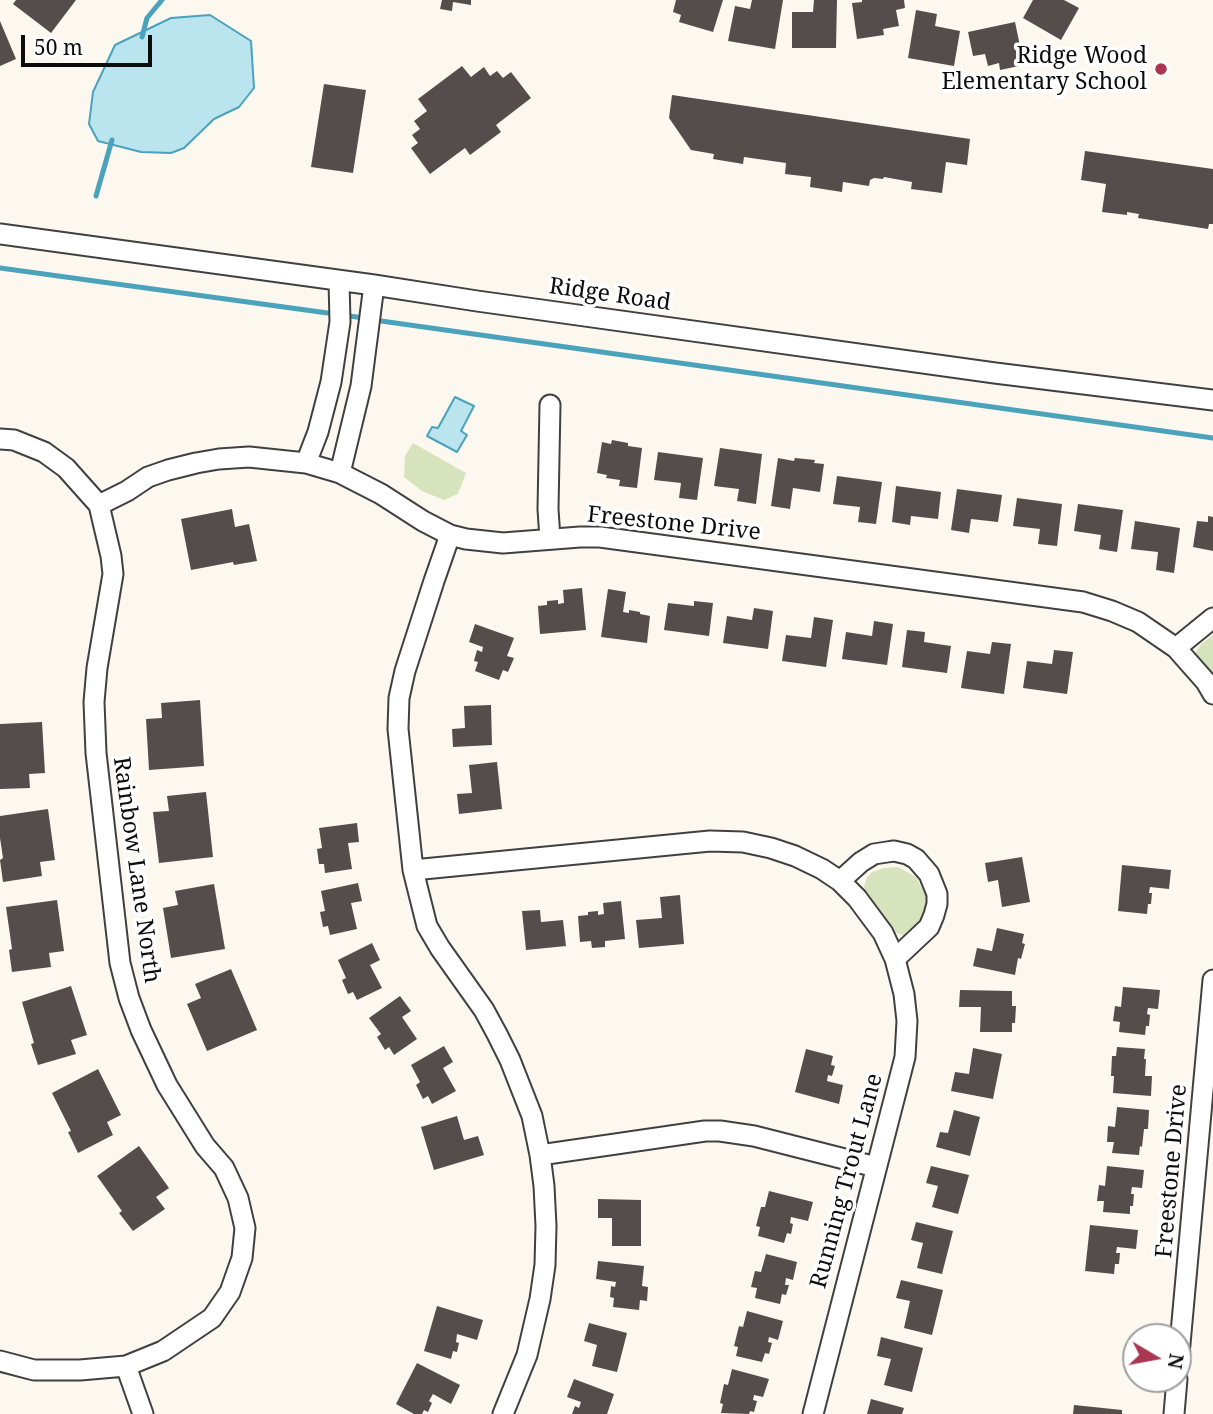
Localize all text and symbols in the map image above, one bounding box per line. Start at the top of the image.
scale bar [24,21,156,65]
text: 50 m [34,33,83,61]
place label: Ridge Wood Elementary School [941,42,1147,96]
marker: Ridge Wood Elementary School [1153,61,1169,77]
street label: Ridge Road [547,273,673,317]
street label: Freestone Drive [586,501,762,547]
street label: Rainbow Lane North [106,755,166,985]
street label: Running Trout Lane [805,1071,889,1291]
street label: Freestone Drive [1151,1083,1193,1259]
north arrow [1122,1323,1192,1393]
text: N [1162,1352,1190,1371]

